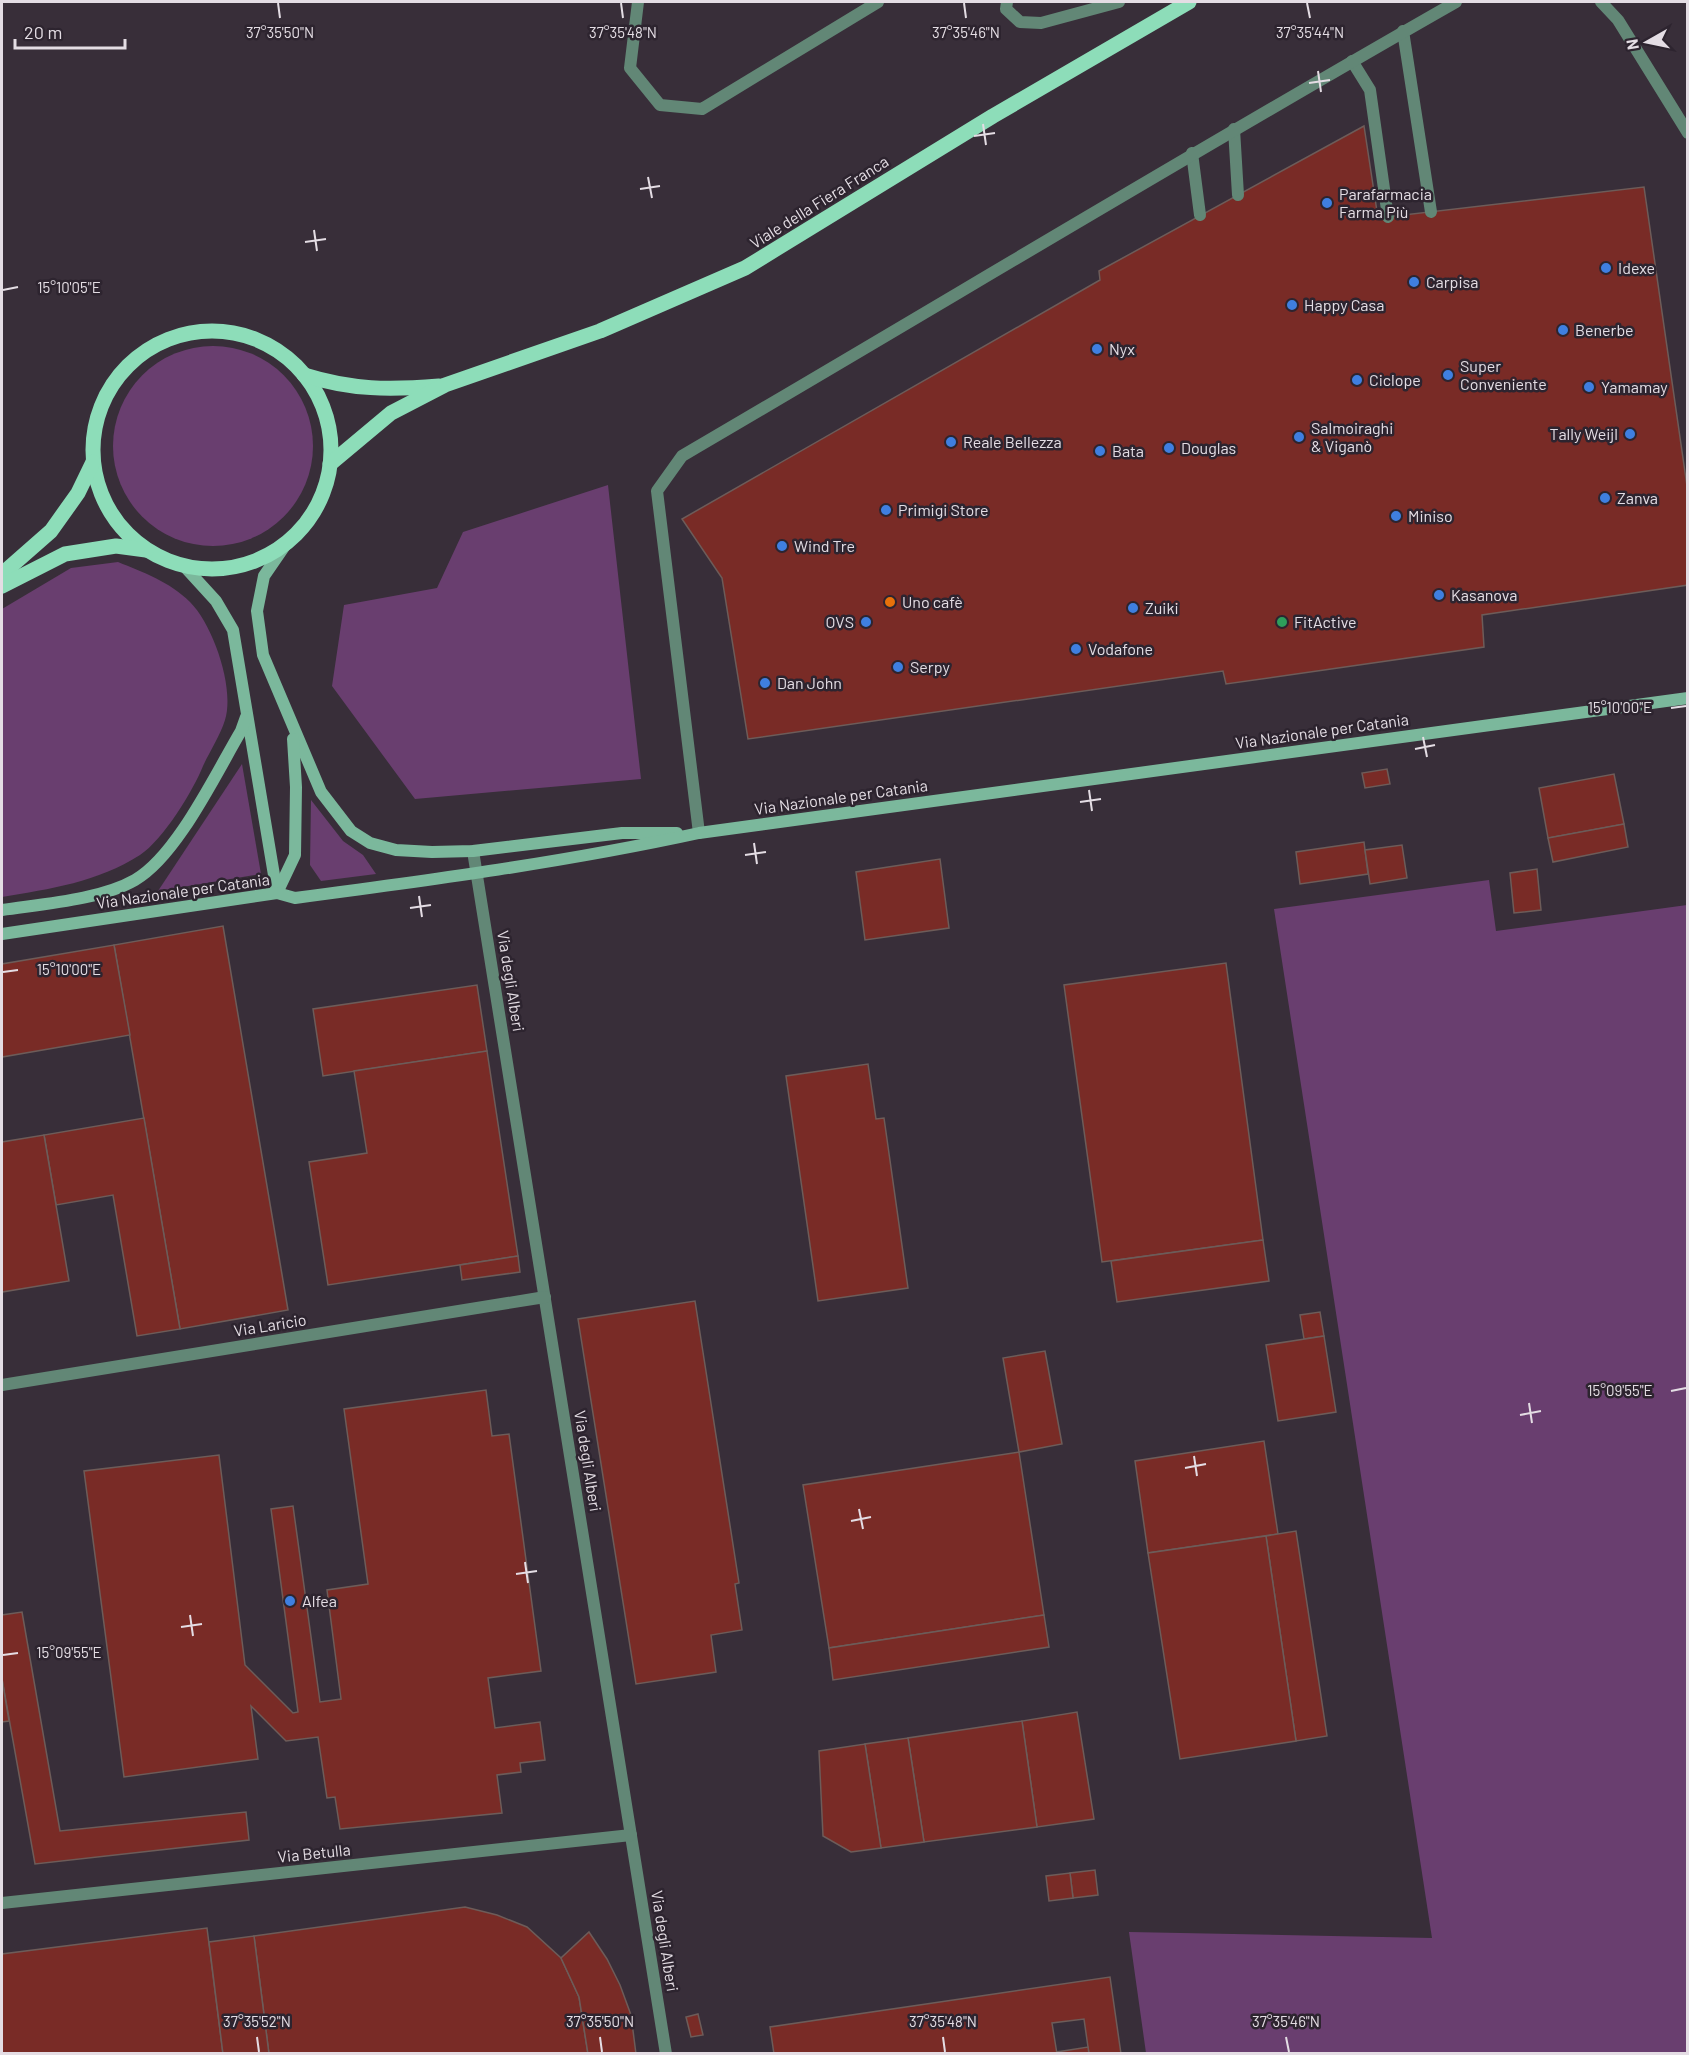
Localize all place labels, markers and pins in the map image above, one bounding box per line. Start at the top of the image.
place label: Parafarmacia Farma Più [1339,184,1432,221]
marker: Parafarmacia Farma Più [1320,196,1334,210]
place label: Idexe [1618,258,1655,277]
marker: Idexe [1599,261,1613,275]
place label: Carpisa [1426,272,1478,291]
marker: Carpisa [1407,275,1421,289]
place label: Happy Casa [1304,295,1384,314]
marker: Happy Casa [1285,298,1299,312]
place label: Benerbe [1575,320,1634,339]
marker: Benerbe [1556,323,1570,337]
place label: Nyx [1109,339,1135,358]
marker: Nyx [1090,342,1104,356]
place label: Super Conveniente [1460,356,1547,393]
marker: Super Conveniente [1441,368,1455,382]
place label: Ciclope [1369,370,1421,389]
marker: Ciclope [1350,373,1364,387]
place label: Yamamay [1601,377,1668,396]
marker: Yamamay [1582,380,1596,394]
place label: Salmoiraghi & Viganò [1311,418,1393,455]
place label: Tally Weijl [1550,424,1618,443]
marker: Tally Weijl [1623,427,1637,441]
marker: Salmoiraghi & Viganò [1292,430,1306,444]
place label: Reale Bellezza [963,432,1062,451]
marker: Reale Bellezza [944,435,958,449]
place label: Douglas [1181,438,1236,457]
place label: Bata [1112,441,1144,460]
marker: Douglas [1162,441,1176,455]
marker: Bata [1093,444,1107,458]
place label: Zanva [1617,488,1658,507]
marker: Zanva [1598,491,1612,505]
place label: Primigi Store [898,500,988,519]
marker: Primigi Store [879,503,893,517]
place label: Miniso [1408,506,1453,525]
marker: Miniso [1389,509,1403,523]
place label: Wind Tre [794,536,855,555]
marker: Wind Tre [775,539,789,553]
place label: Kasanova [1451,585,1517,604]
marker: Kasanova [1432,588,1446,602]
place label: Uno cafè [902,592,963,611]
marker: Uno cafè [883,595,897,609]
place label: Zuiki [1145,598,1179,617]
marker: Zuiki [1126,601,1140,615]
place label: OVS [826,612,854,631]
place label: FitActive [1294,612,1357,631]
marker: OVS [859,615,873,629]
marker: FitActive [1275,615,1289,629]
place label: Vodafone [1088,639,1153,658]
marker: Vodafone [1069,642,1083,656]
place label: Serpy [910,657,950,676]
marker: Serpy [891,660,905,674]
place label: Dan John [777,673,842,692]
marker: Dan John [758,676,772,690]
place label: Alfea [302,1591,337,1610]
marker: Alfea [283,1594,297,1608]

